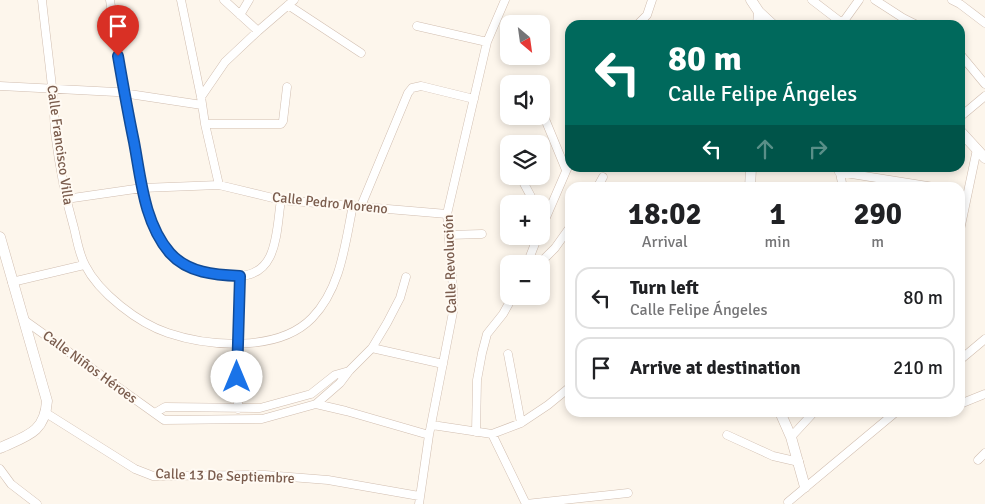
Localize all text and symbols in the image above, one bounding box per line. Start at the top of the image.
pin [97,5,139,56]
icon: arrive [104,12,132,40]
north arrow [500,15,550,65]
map controls [500,15,550,305]
text: 80 m [668,37,742,80]
icon: left [585,40,650,105]
button: sound [500,75,550,125]
text: Calle Felipe Ángeles [668,80,857,107]
street label: Calle Francisco Villa [43,84,77,206]
button: layers [500,135,550,185]
icon: left [698,135,726,163]
icon: ahead [751,135,779,163]
icon: right [804,135,832,163]
street label: Calle Pedro Moreno [271,188,389,218]
button: + [500,195,550,245]
text: 18:02 [628,196,702,233]
text: 1 [769,196,786,233]
text: 290 [853,196,902,233]
street label: Calle Revolución [440,214,460,314]
text: Arrival [642,232,688,252]
text: min [765,232,790,252]
text: m [871,232,884,252]
button: − [500,255,550,305]
text: Turn left [630,276,699,300]
icon: left [587,284,615,312]
text: 80 m [903,286,943,310]
text: Calle Felipe Ángeles [630,300,768,320]
street label: Calle Niños Héroes [39,327,141,407]
position arrow [210,350,262,402]
icon: arrive [587,354,615,382]
text: Arrive at destination [630,356,801,380]
text: 210 m [893,356,943,380]
street label: Calle 13 De Septiembre [155,465,295,487]

